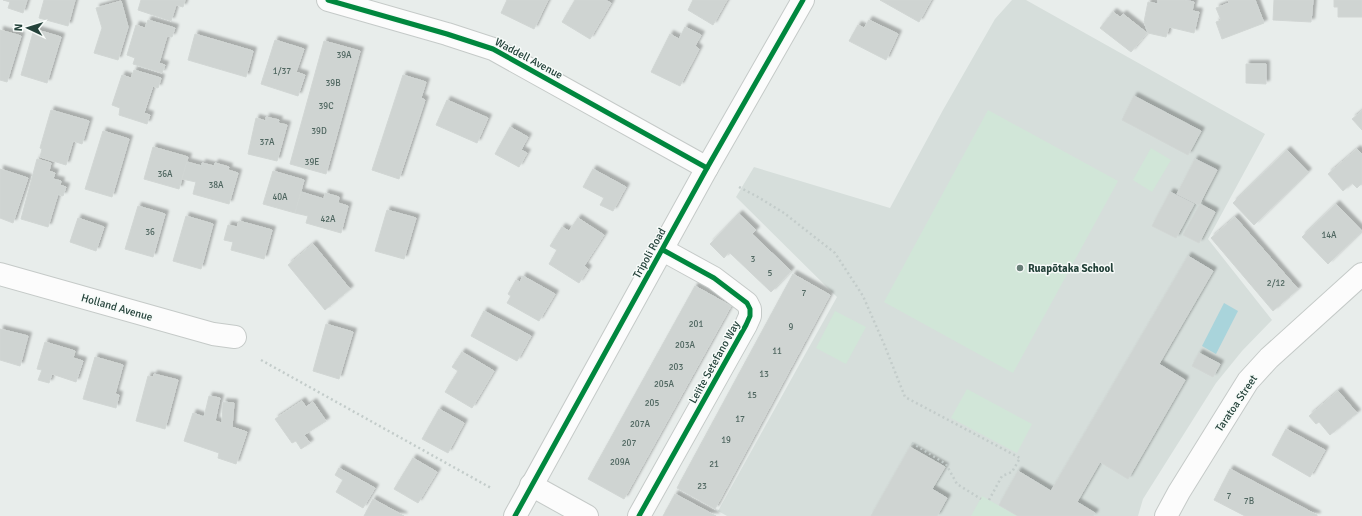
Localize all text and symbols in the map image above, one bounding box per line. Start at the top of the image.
north arrow [8,8,48,48]
text: N [12,23,25,32]
street label: Waddell Avenue [493,35,565,82]
house number: 39A [336,50,352,61]
house number: 1/37 [273,66,291,77]
house number: 39B [325,78,341,89]
house number: 39C [318,101,334,112]
house number: 39D [311,126,327,137]
house number: 37A [259,137,275,148]
house number: 39E [305,157,319,168]
house number: 36A [157,169,173,180]
house number: 38A [208,180,224,191]
house number: 40A [272,192,288,203]
house number: 42A [320,214,336,225]
street label: Tripoli Road [630,226,669,281]
house number: 36 [145,227,155,238]
house number: 14A [1321,230,1337,241]
house number: 3 [751,254,756,265]
place label: Ruapōtaka School [1028,262,1114,275]
marker: Ruapōtaka School [1015,263,1025,273]
house number: 5 [768,268,773,279]
house number: 2/12 [1267,278,1285,289]
house number: 7 [802,288,807,299]
street label: Holland Avenue [80,291,154,324]
street label: Leiite Setefano Way [686,318,743,406]
house number: 201 [689,319,703,330]
house number: 9 [789,322,794,333]
house number: 203A [675,340,696,351]
house number: 11 [772,346,782,357]
house number: 203 [669,362,683,373]
house number: 13 [759,369,769,380]
street label: Taratoa Street [1213,372,1260,434]
house number: 205A [654,379,675,390]
house number: 15 [747,390,757,401]
house number: 205 [645,398,659,409]
house number: 17 [735,414,745,425]
house number: 207A [630,419,651,430]
house number: 19 [721,435,731,446]
house number: 207 [622,438,636,449]
house number: 209A [610,457,631,468]
house number: 21 [709,459,719,470]
house number: 23 [697,481,707,492]
house number: 7 [1227,491,1232,502]
house number: 7B [1244,496,1254,507]

